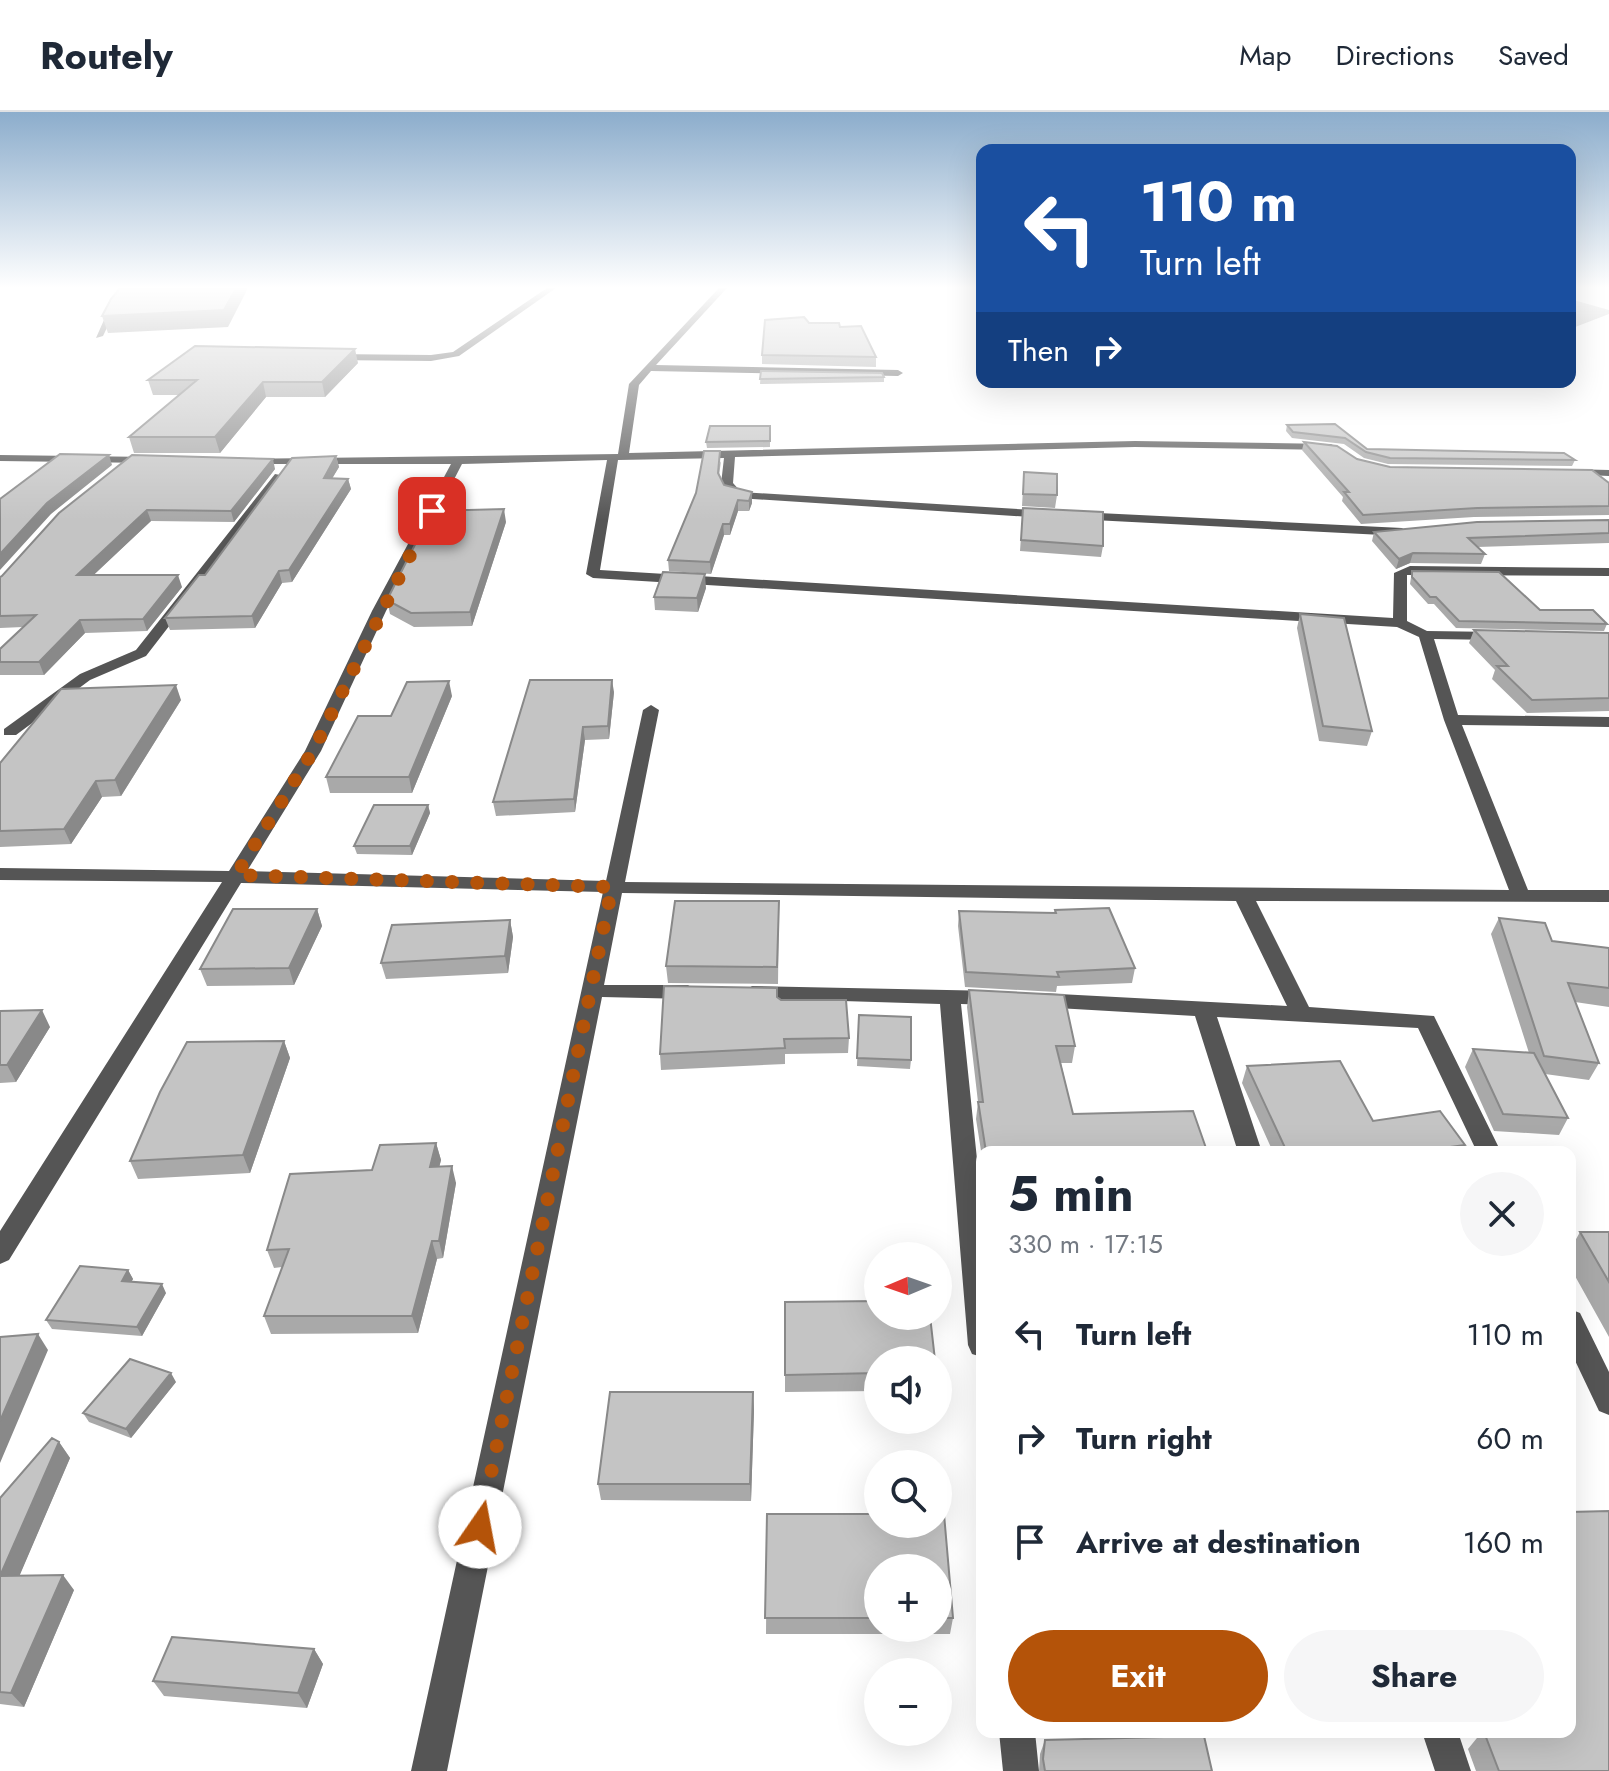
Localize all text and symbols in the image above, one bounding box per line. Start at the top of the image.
text: Routely [40,28,173,83]
text: Map [1239,35,1291,76]
text: Directions [1335,35,1454,76]
text: Saved [1498,35,1569,76]
text: 110 m [1140,161,1297,242]
icon: left [1008,176,1112,280]
text: Turn left [1140,236,1261,288]
icon: right [1085,328,1129,372]
text: Then [1008,329,1069,372]
pin [398,477,466,545]
icon: arrive [410,489,454,533]
text: 5 min [1008,1160,1134,1229]
button: close [1460,1172,1544,1256]
text: 330 m · 17:15 [1008,1225,1163,1263]
north arrow [864,1242,952,1330]
map controls [864,1242,952,1746]
icon: left [1008,1312,1052,1356]
text: Turn left [1076,1313,1191,1356]
text: 110 m [1467,1313,1544,1356]
button: sound [864,1346,952,1434]
icon: right [1008,1416,1052,1460]
text: Turn right [1076,1417,1212,1460]
text: 60 m [1476,1417,1544,1460]
button: search [864,1450,952,1538]
position arrow [438,1485,522,1569]
icon: arrive [1008,1520,1052,1564]
text: Arrive at destination [1076,1521,1361,1564]
text: 160 m [1463,1521,1544,1564]
button: + [864,1554,952,1642]
button: Exit [1008,1630,1268,1722]
button: Share [1284,1630,1544,1722]
button: − [864,1658,952,1746]

